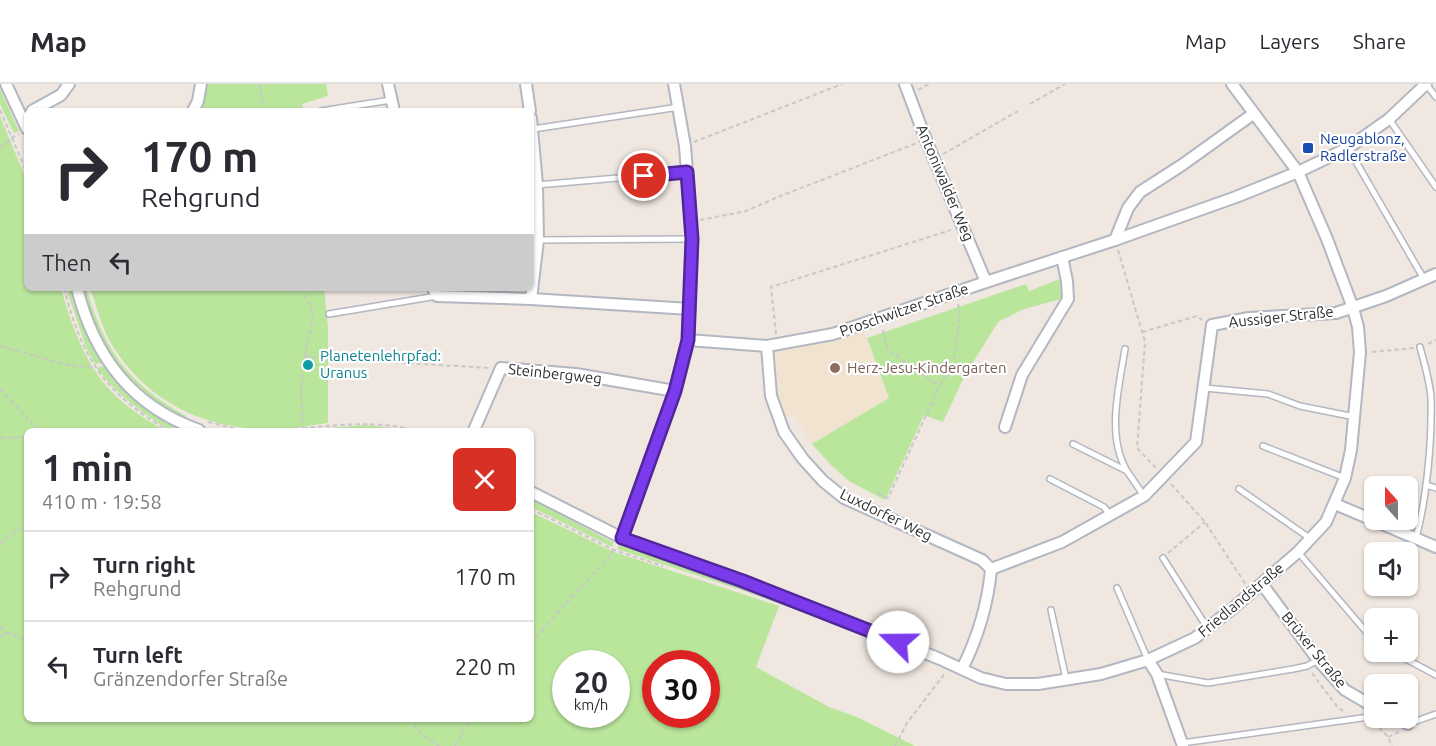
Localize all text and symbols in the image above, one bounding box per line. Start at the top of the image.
text: Map [30,26,87,57]
text: Map [1185,29,1226,53]
text: Layers [1259,29,1320,53]
text: Share [1353,29,1406,53]
street label: Antoniwalder Weg [913,122,978,244]
place label: Neugablonz, Radlerstraße [1320,130,1407,164]
icon: right [42,132,120,210]
text: 170 m [141,133,258,180]
marker: Neugablonz, Radlerstraße [1301,141,1315,155]
pin [618,150,669,201]
icon: arrive [627,159,660,192]
text: Rehgrund [141,182,260,212]
icon: left [104,246,137,279]
text: Then [42,250,92,275]
street label: Proschwitzer Straße [837,279,971,340]
street label: Aussiger Straße [1228,303,1334,330]
place label: Planetenlehrpfad: Uranus [320,347,441,381]
marker: Planetenlehrpfad: Uranus [301,358,315,372]
place label: Herz-Jesu-Kindergarten [847,359,1007,376]
street label: Steinbergweg [507,360,603,387]
marker: Herz-Jesu-Kindergarten [828,361,842,375]
text: 1 min [42,447,133,488]
button: close [453,448,516,511]
north arrow [1364,476,1418,530]
map controls [1364,476,1418,728]
street label: Luxdorfer Weg [837,485,935,544]
text: 410 m · 19:58 [42,490,162,513]
button: sound [1364,542,1418,596]
text: Turn right [93,552,195,577]
street label: Friedlandstraße [1195,559,1287,640]
icon: right [42,560,75,593]
text: 170 m [455,564,516,589]
text: Rehgrund [93,577,182,600]
street label: Brüxer Straße [1279,608,1350,691]
button: + [1364,608,1418,662]
position arrow [866,610,930,674]
text: Turn left [93,642,183,667]
icon: left [42,650,75,683]
speed limit sign: 30 [642,650,720,728]
text: 220 m [455,654,516,679]
text: 20 [574,665,608,699]
text: Gränzendorfer Straße [93,667,288,690]
button: − [1364,674,1418,728]
text: km/h [574,696,608,713]

